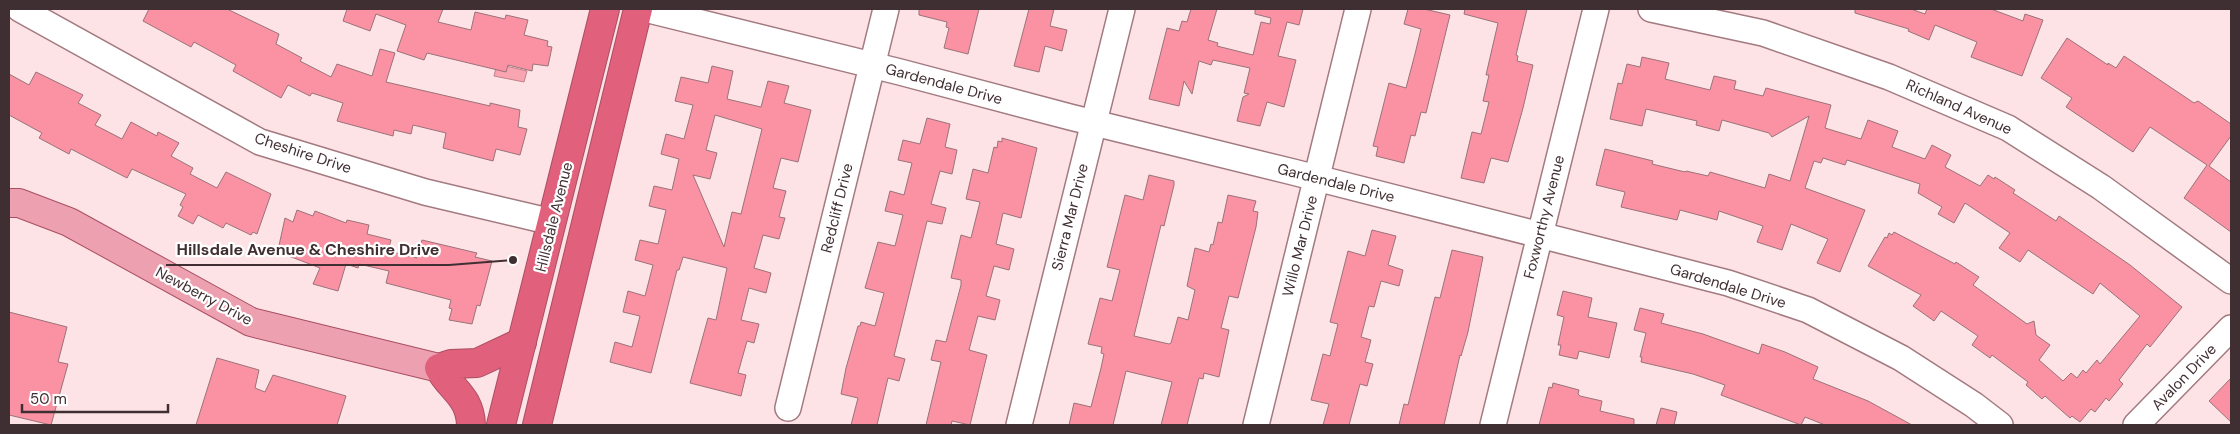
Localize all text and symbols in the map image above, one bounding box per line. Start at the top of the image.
street label: Gardendale Drive [883,59,1005,109]
street label: Richland Avenue [1903,75,2015,139]
street label: Cheshire Drive [252,128,354,178]
street label: Foxworthy Avenue [1519,153,1569,281]
street label: Gardendale Drive [1275,159,1397,207]
street label: Hillsdale Avenue [531,160,577,274]
street label: Redcliff Drive [816,161,858,255]
street label: Sierra Mar Drive [1047,161,1093,273]
street label: Willo Mar Drive [1278,193,1322,299]
callout: Hillsdale Avenue & Cheshire Drive [166,234,449,265]
text: Hillsdale Avenue & Cheshire Drive [177,239,439,260]
street label: Gardendale Drive [1668,259,1788,313]
street label: Newberry Drive [152,262,256,330]
street label: Avalon Drive [2147,339,2221,415]
scale bar [22,382,169,414]
text: 50 m [30,389,67,409]

